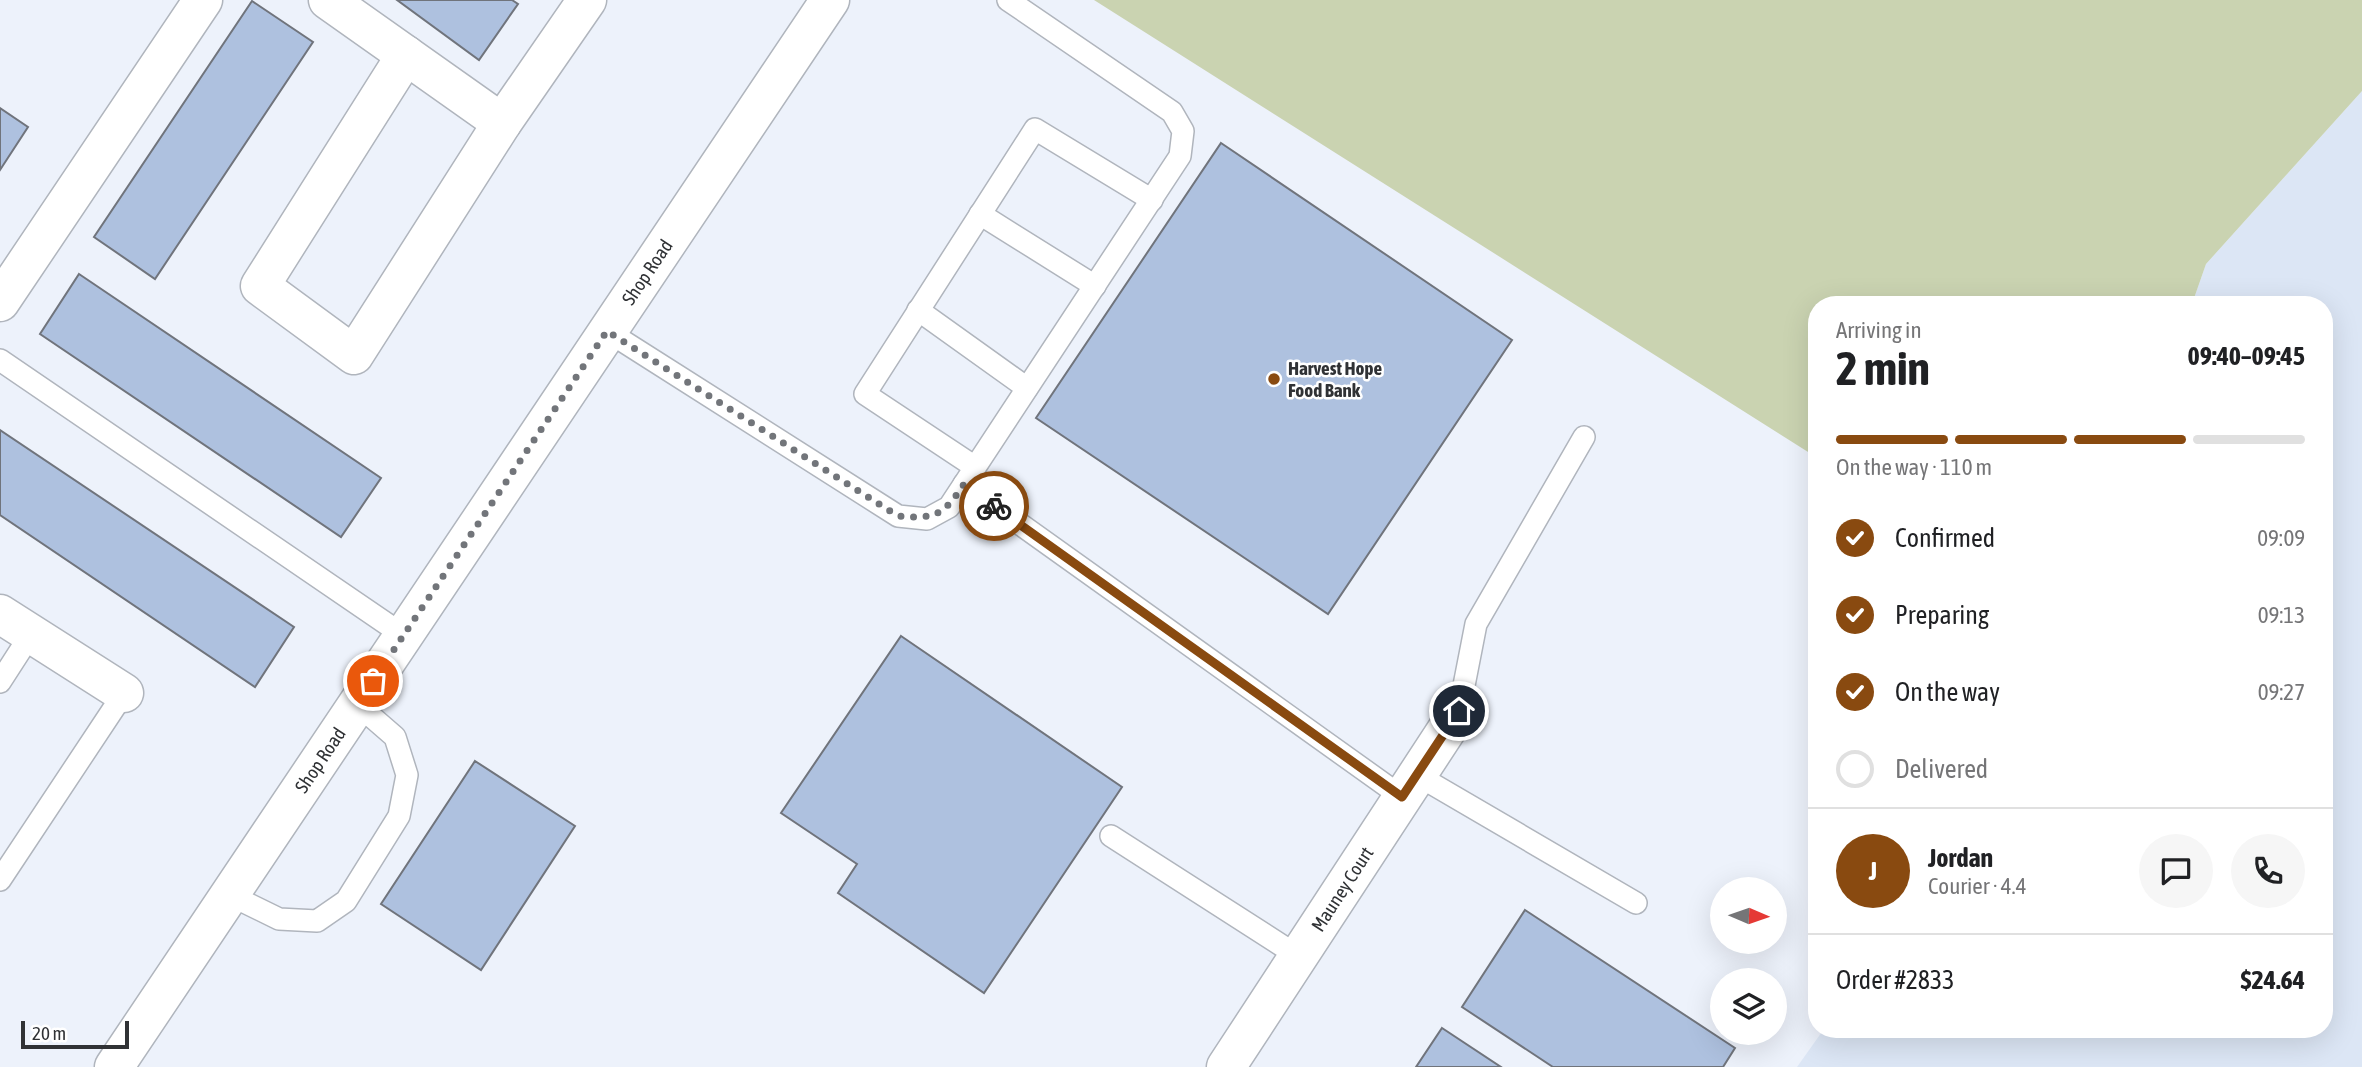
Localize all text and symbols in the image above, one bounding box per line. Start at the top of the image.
street label: Shop Road [617,235,677,309]
text: Arriving in [1836,317,1922,343]
text: 09:40–09:45 [2188,341,2305,371]
text: 2 min [1836,342,1930,395]
place label: Harvest Hope Food Bank [1288,357,1383,401]
marker: Harvest Hope Food Bank [1266,371,1282,387]
text: On the way · 110 m [1836,454,1992,480]
courier [959,471,1029,541]
icon: bike [975,487,1013,525]
icon: check [1836,519,1874,557]
text: Confirmed [1895,523,1995,553]
text: 09:09 [2257,525,2305,551]
icon: check [1836,596,1874,634]
text: Preparing [1895,600,1989,630]
text: 09:13 [2258,602,2305,628]
pin [343,651,403,711]
icon: bag [354,662,392,700]
icon: check [1836,673,1874,711]
text: On the way [1895,677,2000,707]
text: 09:27 [2258,679,2305,705]
pin [1429,681,1489,741]
icon: home [1440,692,1478,730]
street label: Shop Road [290,723,350,797]
text: Delivered [1895,754,1988,784]
button: chat [2139,834,2213,908]
button: phone [2231,834,2305,908]
street label: Mauney Court [1307,843,1377,935]
text: Jordan [1928,843,1993,873]
text: J [1869,856,1877,886]
text: Courier · 4.4 [1928,873,2027,899]
north arrow [1710,877,1787,954]
map controls [1710,877,1787,1045]
text: Order #2833 [1836,965,1955,995]
text: $24.64 [2241,965,2305,995]
button: layers [1710,968,1787,1045]
scale bar [21,1018,130,1050]
text: 20 m [32,1022,66,1044]

